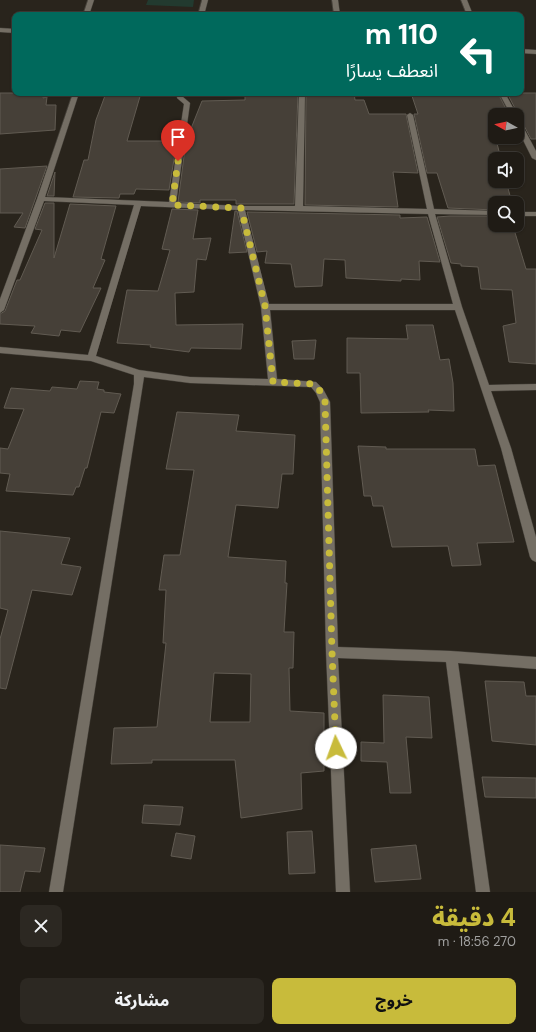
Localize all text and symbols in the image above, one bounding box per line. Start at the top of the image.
text: 110 m [365,16,438,53]
icon: left [452,28,504,80]
text: انعطف يسارًا [346,59,438,83]
north arrow [488,108,524,144]
map controls [488,108,524,232]
pin [161,120,195,161]
icon: arrive [167,126,189,148]
button: sound [488,152,524,188]
button: search [488,196,524,232]
position arrow [315,727,357,769]
text: 4 دقيقة [432,902,516,933]
button: close [20,905,62,947]
text: 270 m · 18:56 [438,933,516,950]
button: مشاركة [20,978,264,1024]
button: خروج [272,978,516,1024]

